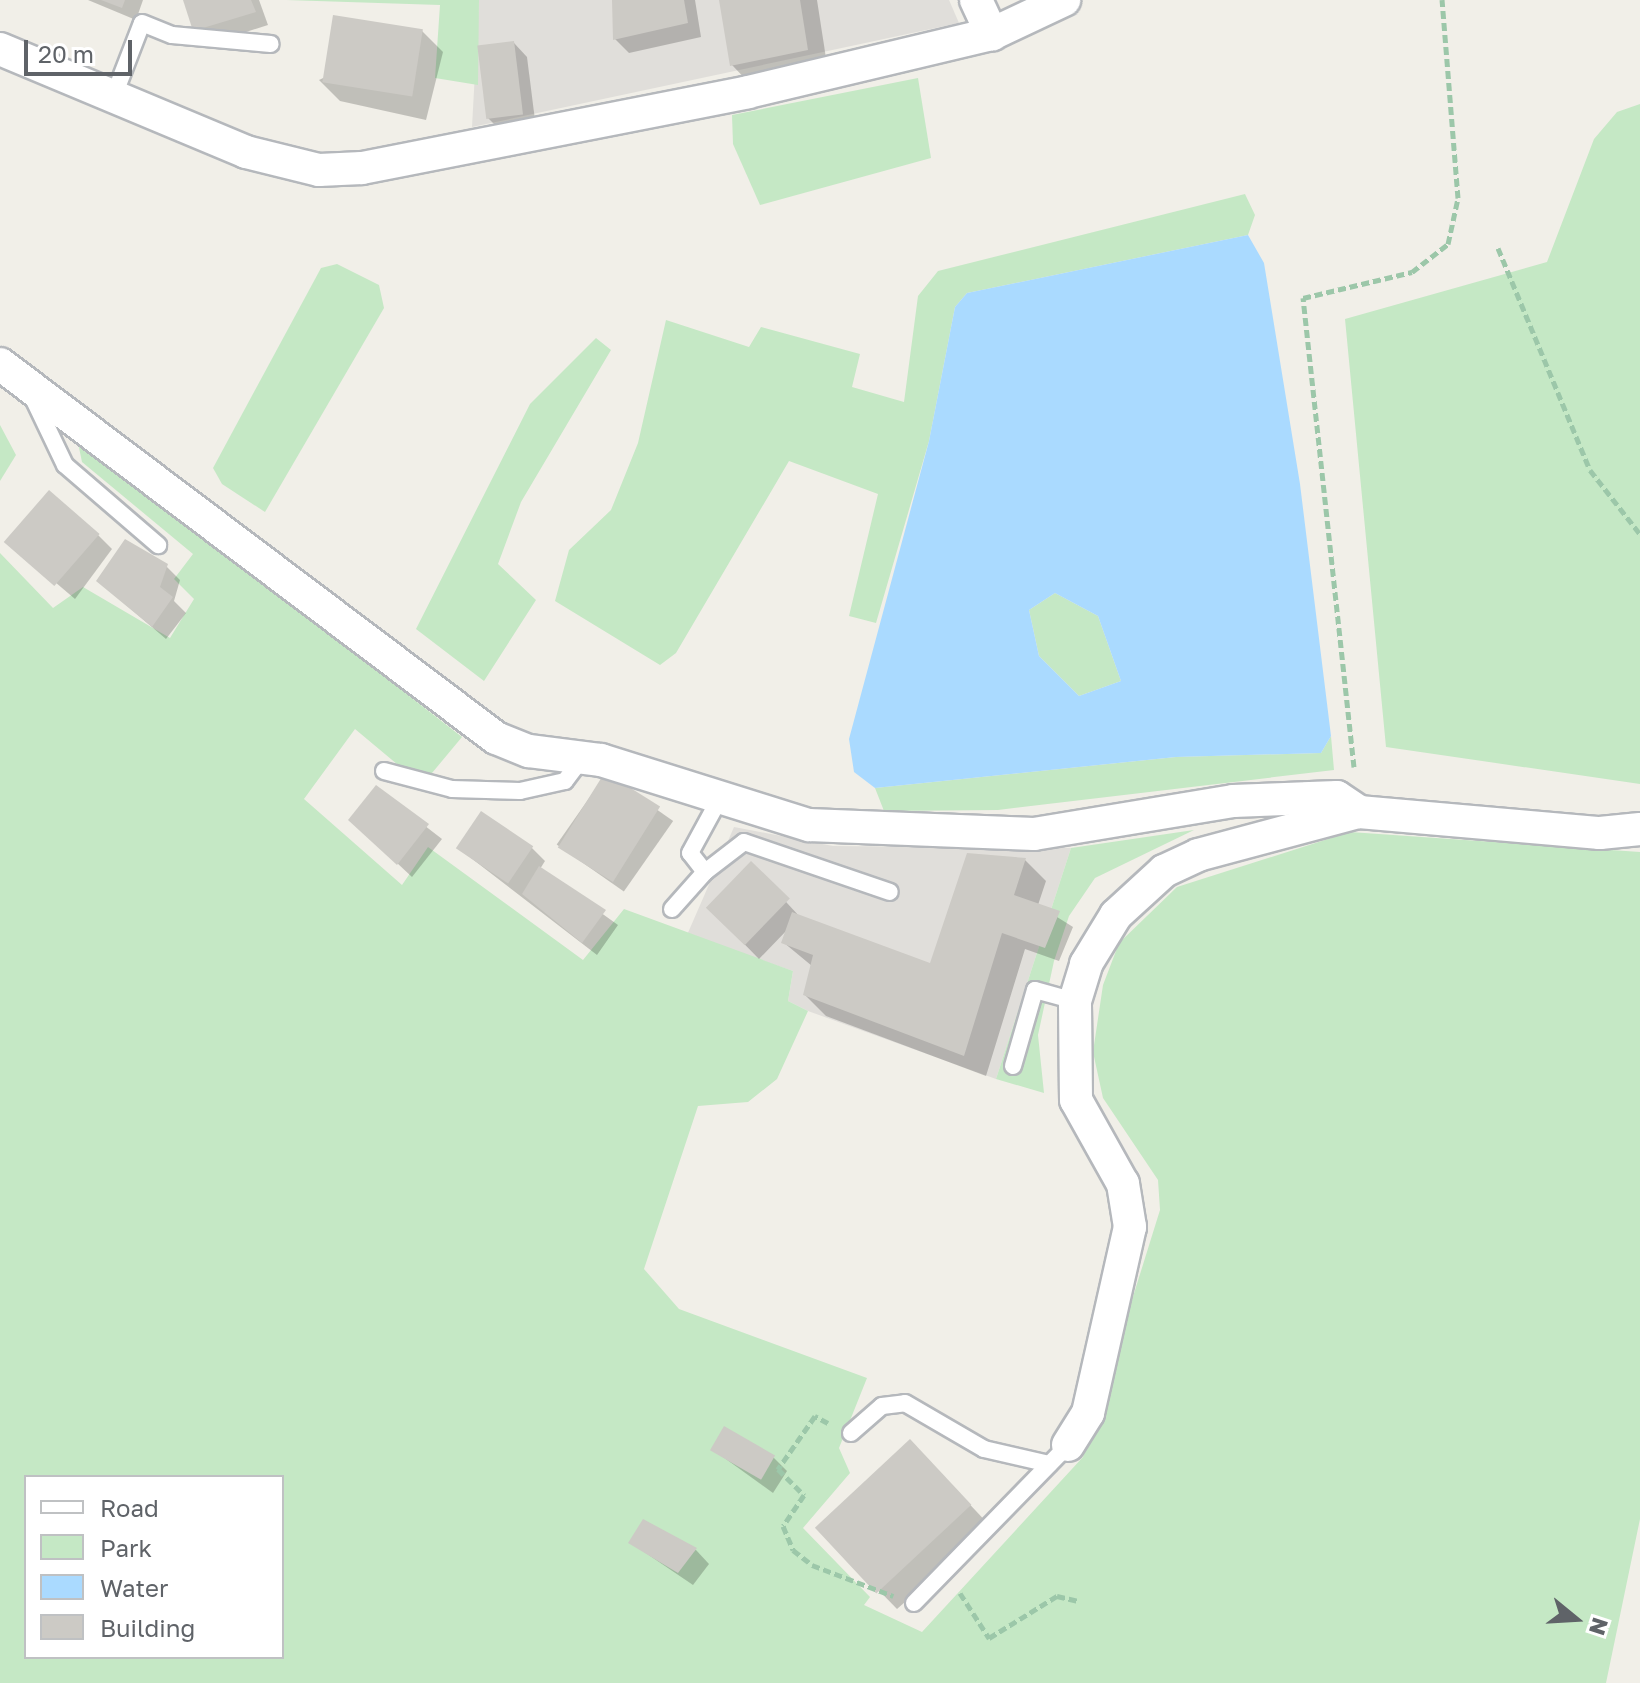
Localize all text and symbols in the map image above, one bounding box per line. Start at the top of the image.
scale bar [28,24,136,74]
text: 20 m [38,39,94,68]
legend [24,1475,284,1659]
text: Road [100,1493,159,1522]
text: Park [100,1533,152,1562]
text: Water [100,1573,168,1602]
north arrow [1536,1579,1616,1659]
text: Building [100,1613,195,1642]
text: N [1584,1614,1615,1639]

